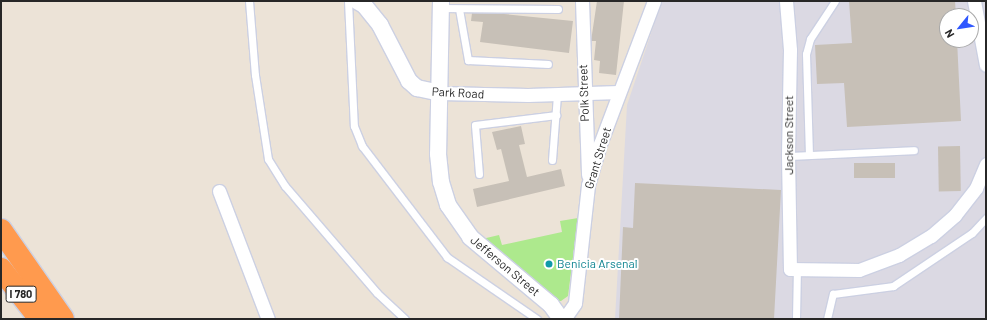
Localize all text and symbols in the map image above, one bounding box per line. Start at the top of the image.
north arrow [939,8,979,48]
text: N [942,27,957,40]
street label: Polk Street [576,64,592,122]
street label: Park Road [431,84,485,102]
street label: Jackson Street [782,95,796,175]
street label: Grant Street [582,125,614,191]
street label: Jefferson Street [467,233,543,299]
place label: Benicia Arsenal [557,257,637,271]
marker: Benicia Arsenal [544,259,554,269]
road number: I 780 [5,285,37,303]

